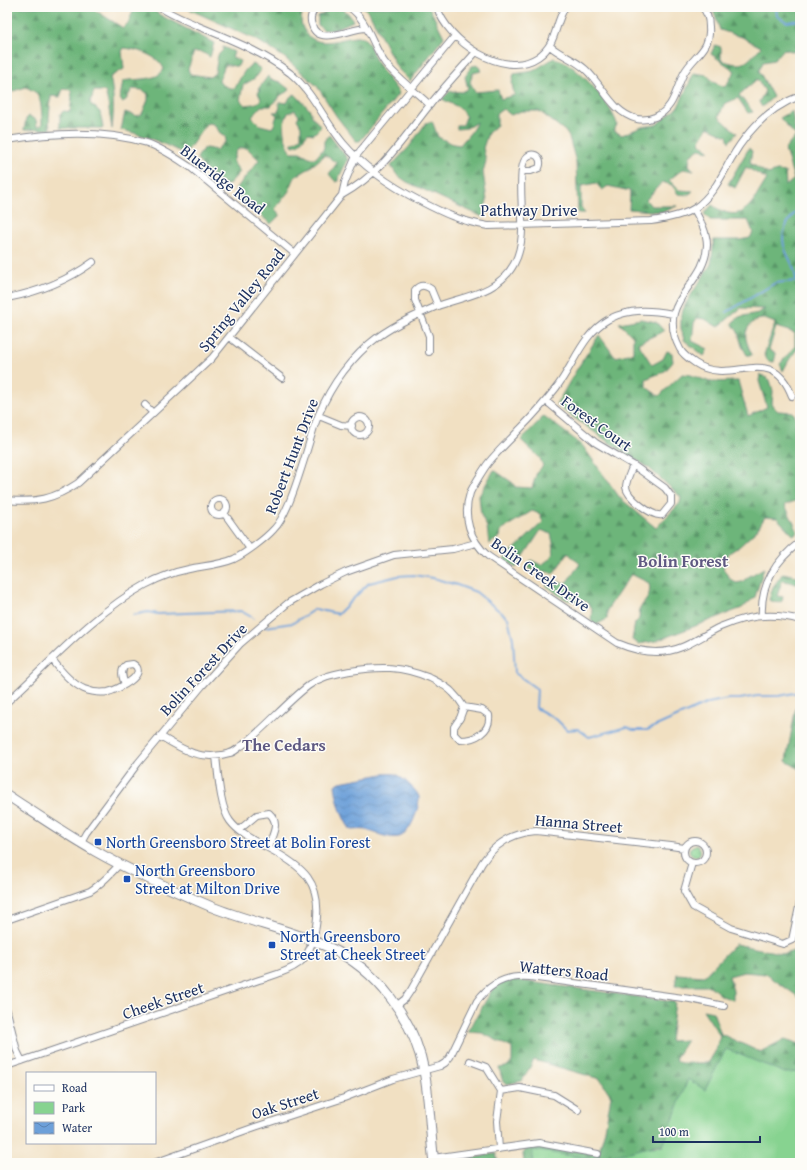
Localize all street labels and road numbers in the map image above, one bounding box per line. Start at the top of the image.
street label: Blueridge Road [175,138,271,220]
street label: Pathway Drive [481,198,577,222]
street label: Spring Valley Road [192,243,290,357]
street label: Forest Court [557,389,638,457]
street label: Robert Hunt Drive [258,395,324,517]
street label: Bolin Creek Drive [486,531,596,617]
street label: Bolin Forest Drive [154,617,252,721]
street label: Hanna Street [534,807,624,839]
street label: Watters Road [518,953,610,987]
street label: Cheek Street [119,975,207,1025]
street label: Oak Street [248,1081,322,1125]

